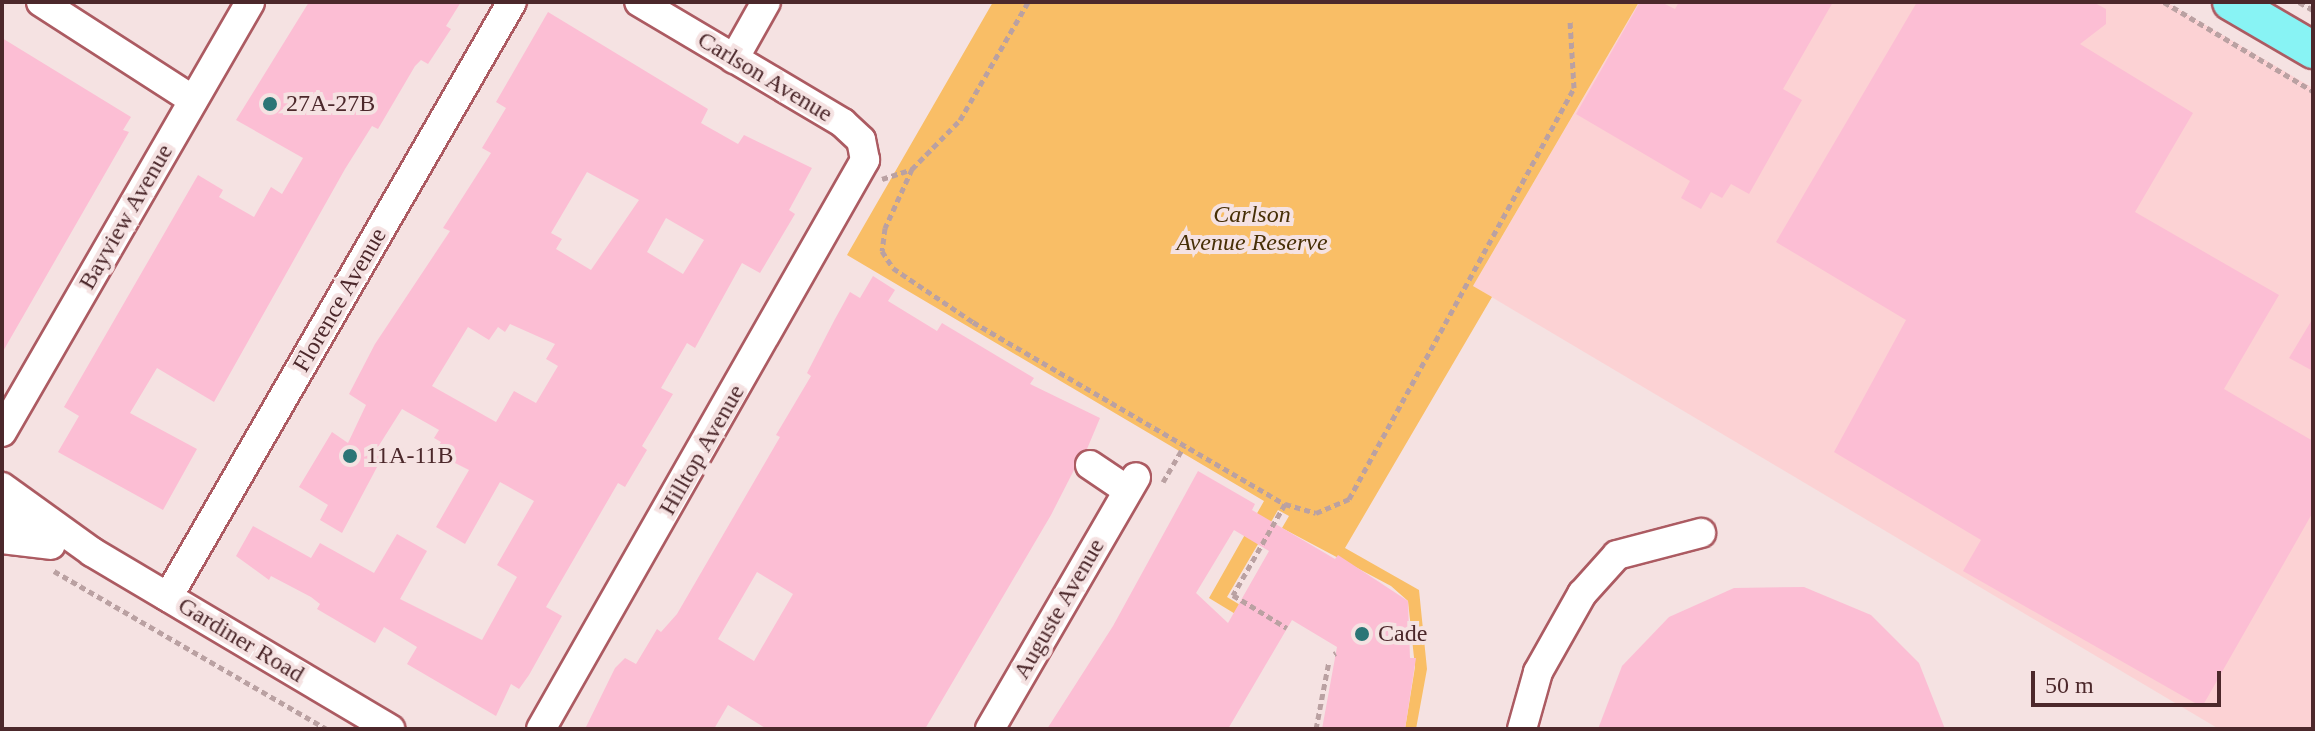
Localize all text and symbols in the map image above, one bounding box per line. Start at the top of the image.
street label: Carlson Avenue [692,25,838,129]
place label: 27A-27B [286,90,375,118]
marker: 27A-27B [261,95,279,113]
street label: Bayview Avenue [72,139,180,295]
park label: Carlson Avenue Reserve [1176,201,1328,257]
street label: Florence Avenue [287,222,393,378]
street label: Hilltop Avenue [653,379,751,521]
place label: 11A-11B [366,442,454,470]
marker: 11A-11B [341,447,359,465]
street label: Auguste Avenue [1007,533,1111,685]
street label: Gardiner Road [173,591,309,689]
place label: Cade [1378,620,1427,648]
marker: Cade [1353,625,1371,643]
scale bar [2035,655,2225,705]
text: 50 m [2045,672,2094,698]

